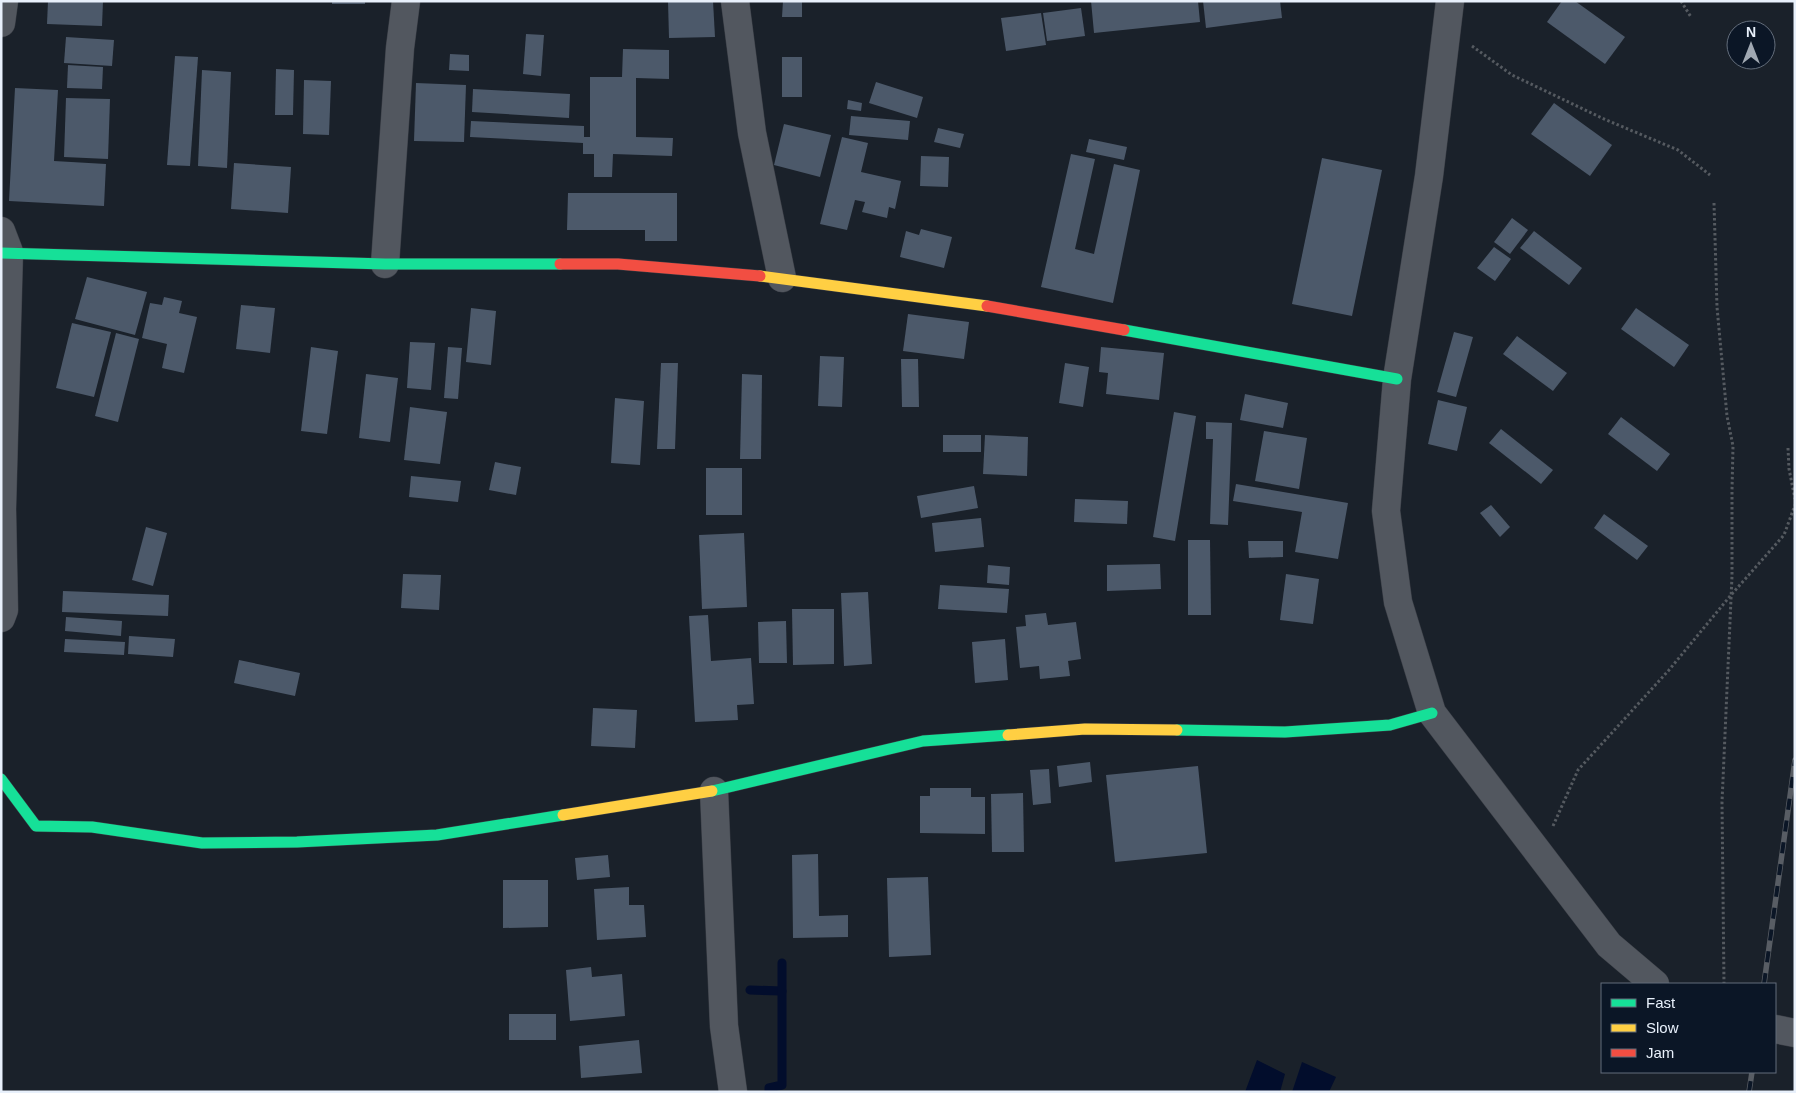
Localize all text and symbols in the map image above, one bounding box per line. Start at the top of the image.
north arrow [1726,20,1776,70]
text: N [1746,24,1756,40]
legend [1601,983,1776,1073]
text: Fast [1646,994,1676,1011]
text: Slow [1646,1019,1679,1036]
text: Jam [1646,1044,1674,1061]

